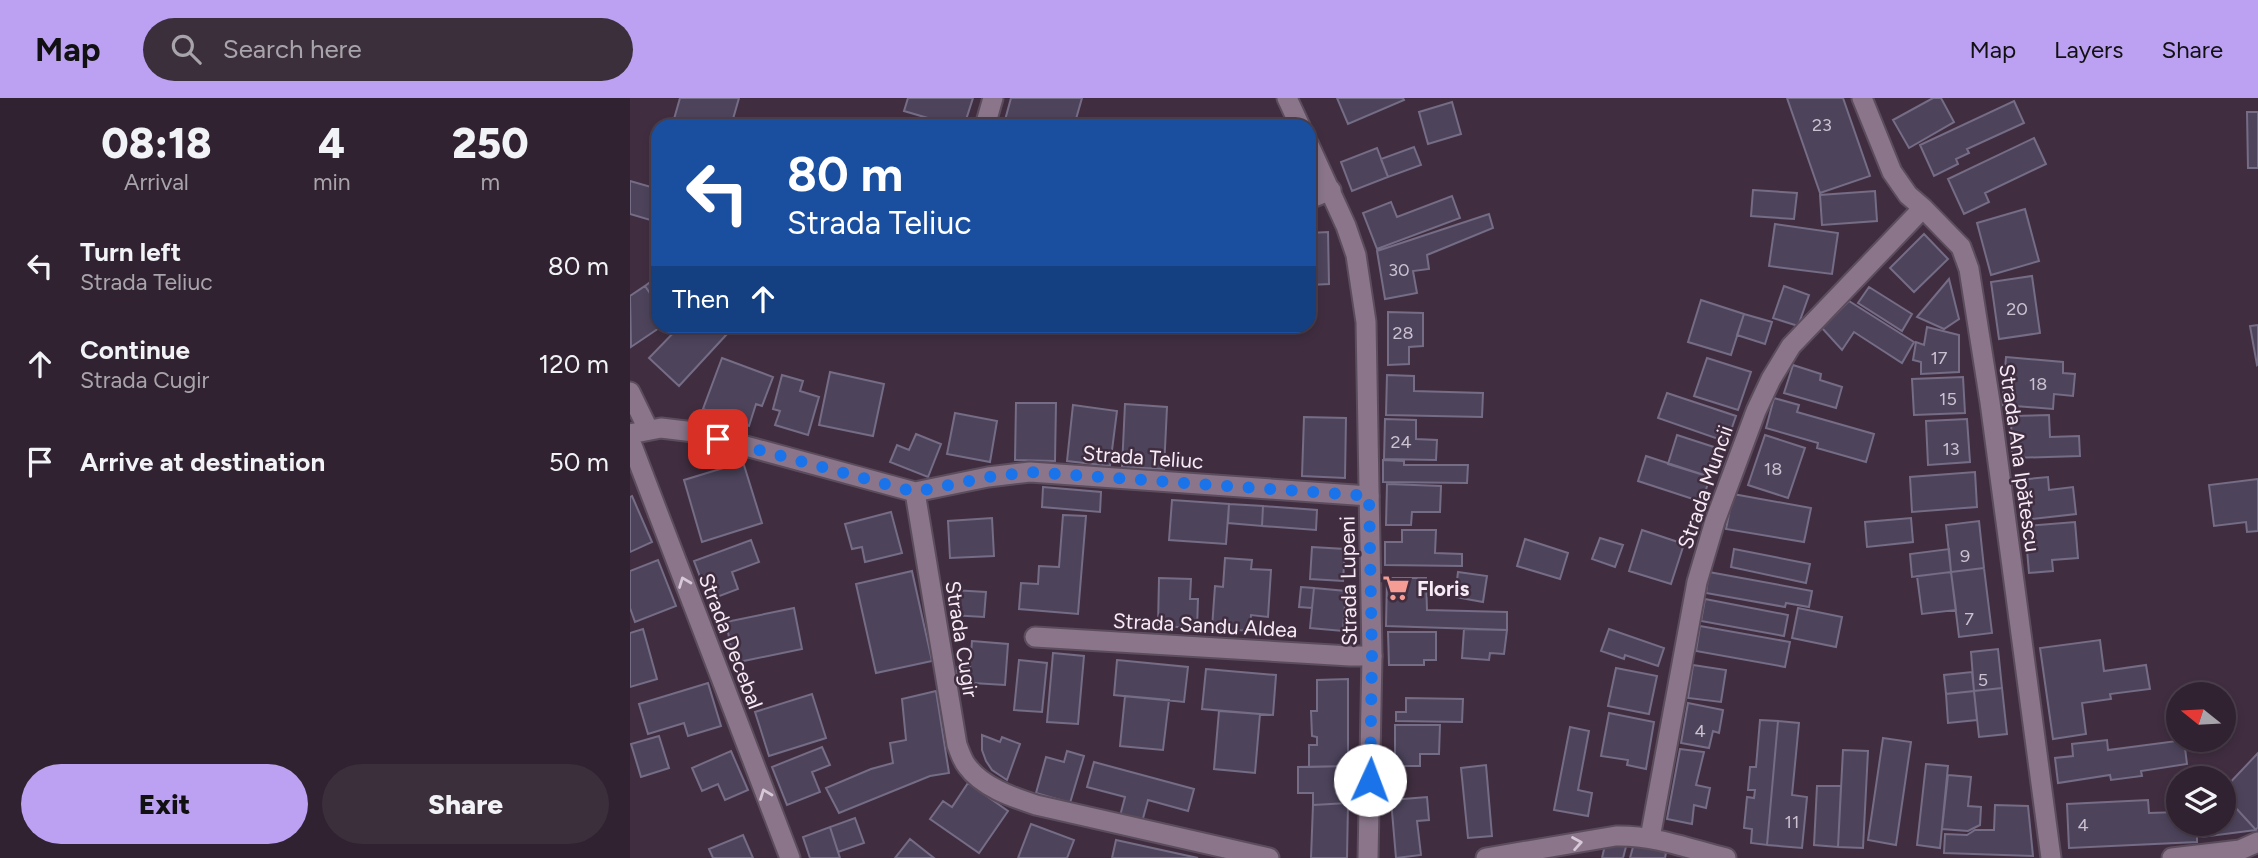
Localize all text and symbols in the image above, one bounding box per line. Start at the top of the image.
search box [143,18,633,81]
text: Map [35,30,101,69]
icon: search [167,30,205,68]
text: Search here [223,33,362,65]
text: Map [1969,35,2016,64]
text: Layers [2054,35,2123,64]
text: Share [2161,35,2223,64]
house number: 23 [1812,114,1832,136]
text: 08:18 [101,118,212,169]
text: 4 [318,118,345,169]
text: 250 [452,118,529,169]
text: 80 m [787,144,903,203]
icon: left [672,147,763,238]
text: Arrival [124,168,189,196]
text: min [313,168,351,196]
text: m [481,168,500,196]
text: Strada Teliuc [787,204,972,242]
text: Turn left [80,236,181,268]
icon: left [21,247,59,285]
text: 80 m [548,250,609,282]
house number: 30 [1388,259,1410,281]
text: Strada Teliuc [80,268,213,296]
icon: ahead [744,280,782,318]
text: Then [672,283,730,315]
house number: 20 [2006,298,2028,320]
house number: 28 [1392,322,1414,344]
text: Continue [80,334,190,366]
icon: ahead [21,345,59,383]
house number: 17 [1930,347,1948,369]
text: 120 m [539,348,609,380]
street label: Strada Ana Ipătescu [1994,362,2046,554]
text: Strada Cugir [80,366,209,394]
house number: 18 [2029,373,2047,395]
house number: 15 [1939,388,1957,410]
pin [688,409,748,469]
icon: arrive [699,420,737,458]
street label: Strada Muncii [1672,422,1738,552]
house number: 24 [1390,431,1412,453]
house number: 13 [1942,438,1960,460]
street label: Strada Teliuc [1082,440,1204,474]
icon: arrive [21,443,59,481]
text: Arrive at destination [80,446,325,478]
text: 50 m [549,446,609,478]
house number: 18 [1764,458,1782,480]
street label: Strada Lupeni [1334,516,1362,646]
house number: 9 [1960,545,1970,567]
street label: Strada Decebal [694,570,768,712]
supermarket icon: Floris [1381,573,1411,603]
one-way arrow [679,576,693,588]
place label: Floris [1417,576,1469,601]
street label: Strada Cugir [940,579,984,699]
street label: Strada Sandu Aldea [1112,608,1298,642]
house number: 7 [1964,608,1974,630]
house number: 5 [1978,669,1988,691]
north arrow [2166,682,2236,752]
map controls [2166,682,2236,836]
house number: 4 [1694,720,1706,742]
position arrow [1333,743,1407,817]
button: Exit [21,764,308,844]
button: Share [322,764,609,844]
button: layers [2166,766,2236,836]
one-way arrow [760,789,774,801]
house number: 11 [1785,811,1799,833]
house number: 4 [2077,814,2089,836]
one-way arrow [1571,836,1583,851]

